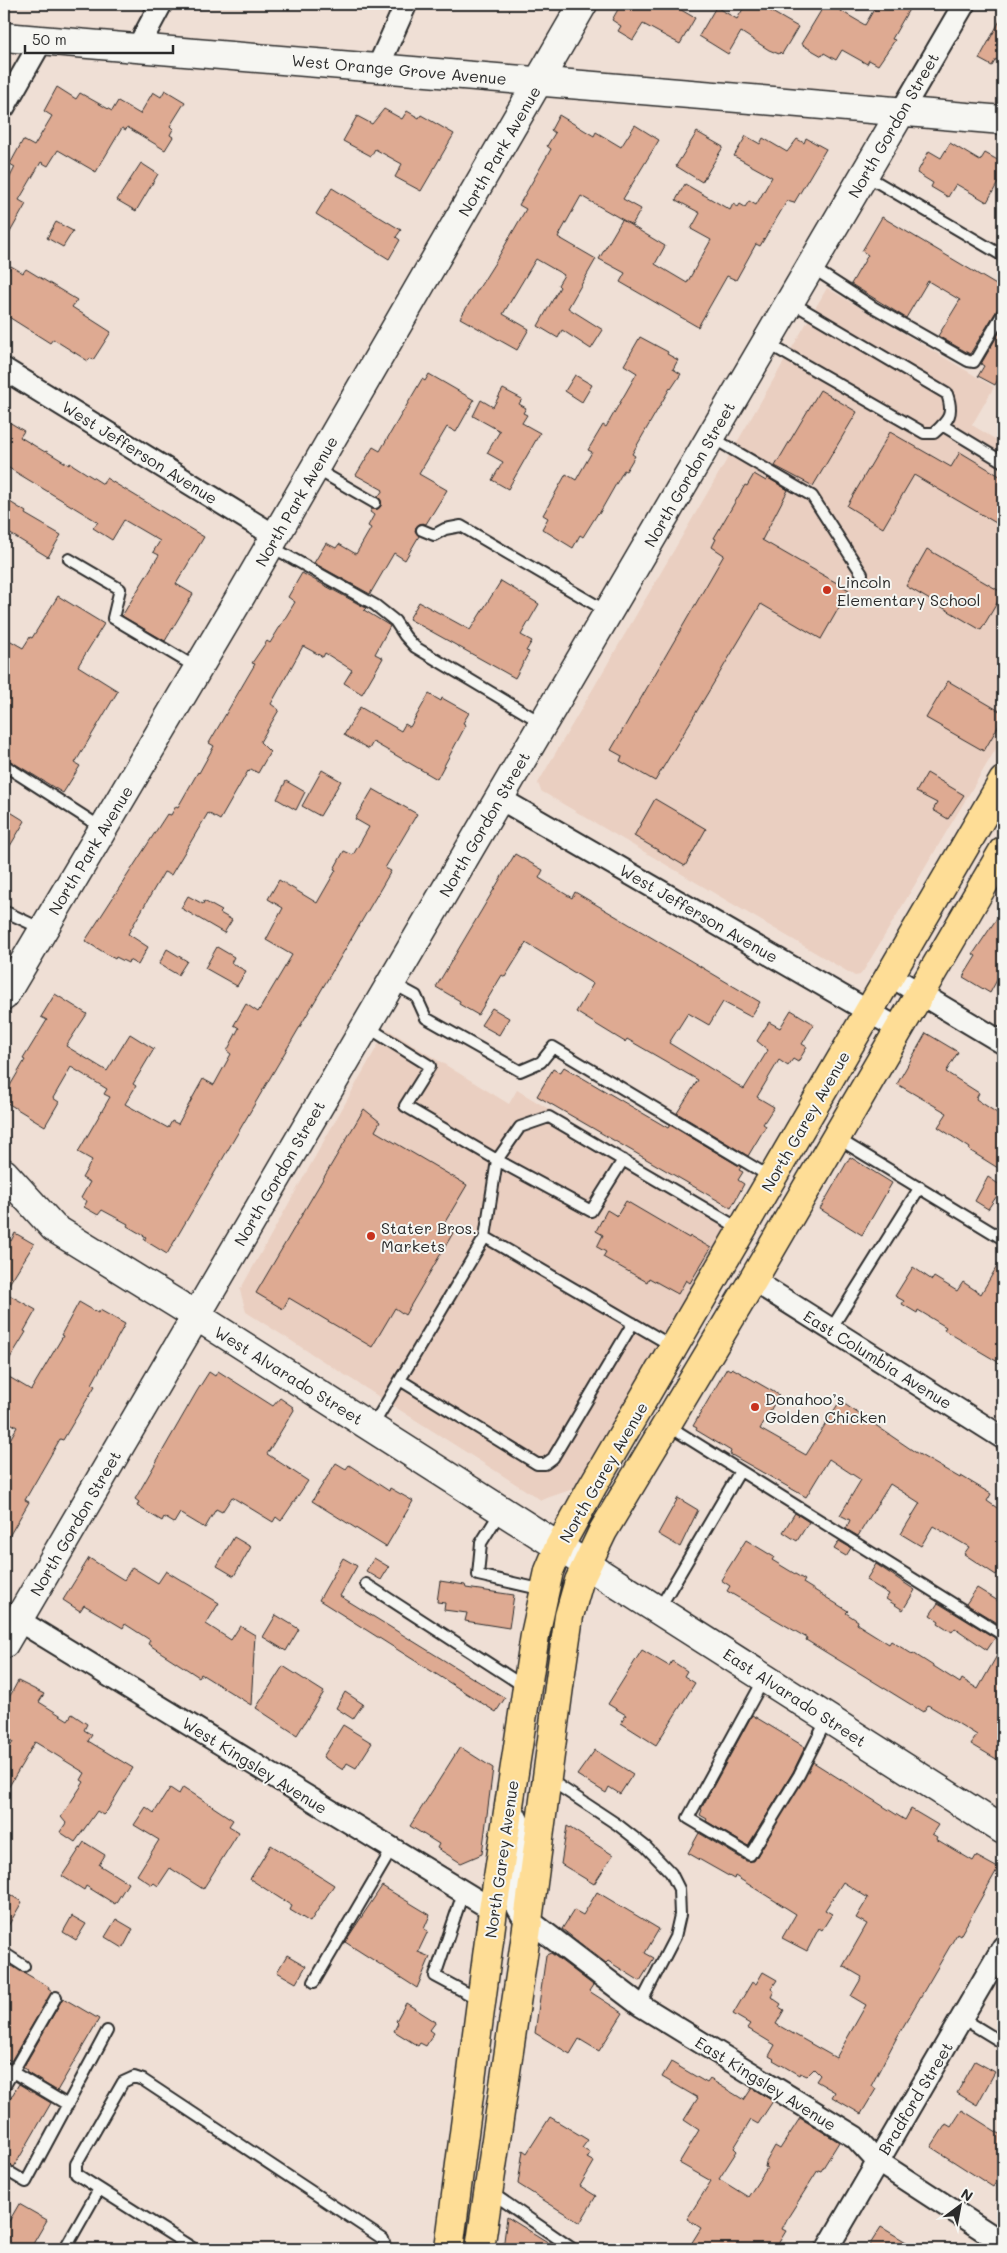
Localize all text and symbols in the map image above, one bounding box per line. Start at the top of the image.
scale bar [25,22,172,54]
text: 50 m [32,29,67,49]
street label: West Orange Grove Avenue [291,49,507,89]
street label: North Gordon Street [843,49,943,201]
street label: North Park Avenue [453,82,545,220]
street label: West Jefferson Avenue [58,396,222,508]
street label: North Gordon Street [639,398,739,550]
street label: North Park Avenue [250,432,342,570]
place label: Lincoln Elementary School [837,571,981,610]
marker: Lincoln Elementary School [821,584,833,596]
street label: North Gordon Street [434,748,534,900]
street label: North Park Avenue [43,781,137,919]
street label: West Jefferson Avenue [616,859,782,967]
street label: North Garey Avenue [756,1047,854,1195]
street label: North Gordon Street [229,1097,329,1249]
place label: Stater Bros. Markets [381,1217,477,1256]
marker: Stater Bros. Markets [365,1230,377,1242]
street label: East Columbia Avenue [800,1305,956,1413]
street label: West Alvarado Street [211,1321,367,1429]
place label: Donahoo’s Golden Chicken [765,1388,886,1427]
street label: North Garey Avenue [554,1398,652,1546]
marker: Donahoo’s Golden Chicken [749,1401,761,1413]
street label: North Gordon Street [25,1447,125,1599]
street label: East Alvarado Street [720,1643,870,1751]
street label: West Kingsley Avenue [179,1712,331,1818]
street label: North Garey Avenue [480,1779,522,1939]
street label: East Kingsley Avenue [692,2031,840,2135]
street label: Bradford Street [873,2038,957,2158]
north arrow [934,2180,984,2230]
text: N [958,2184,977,2205]

